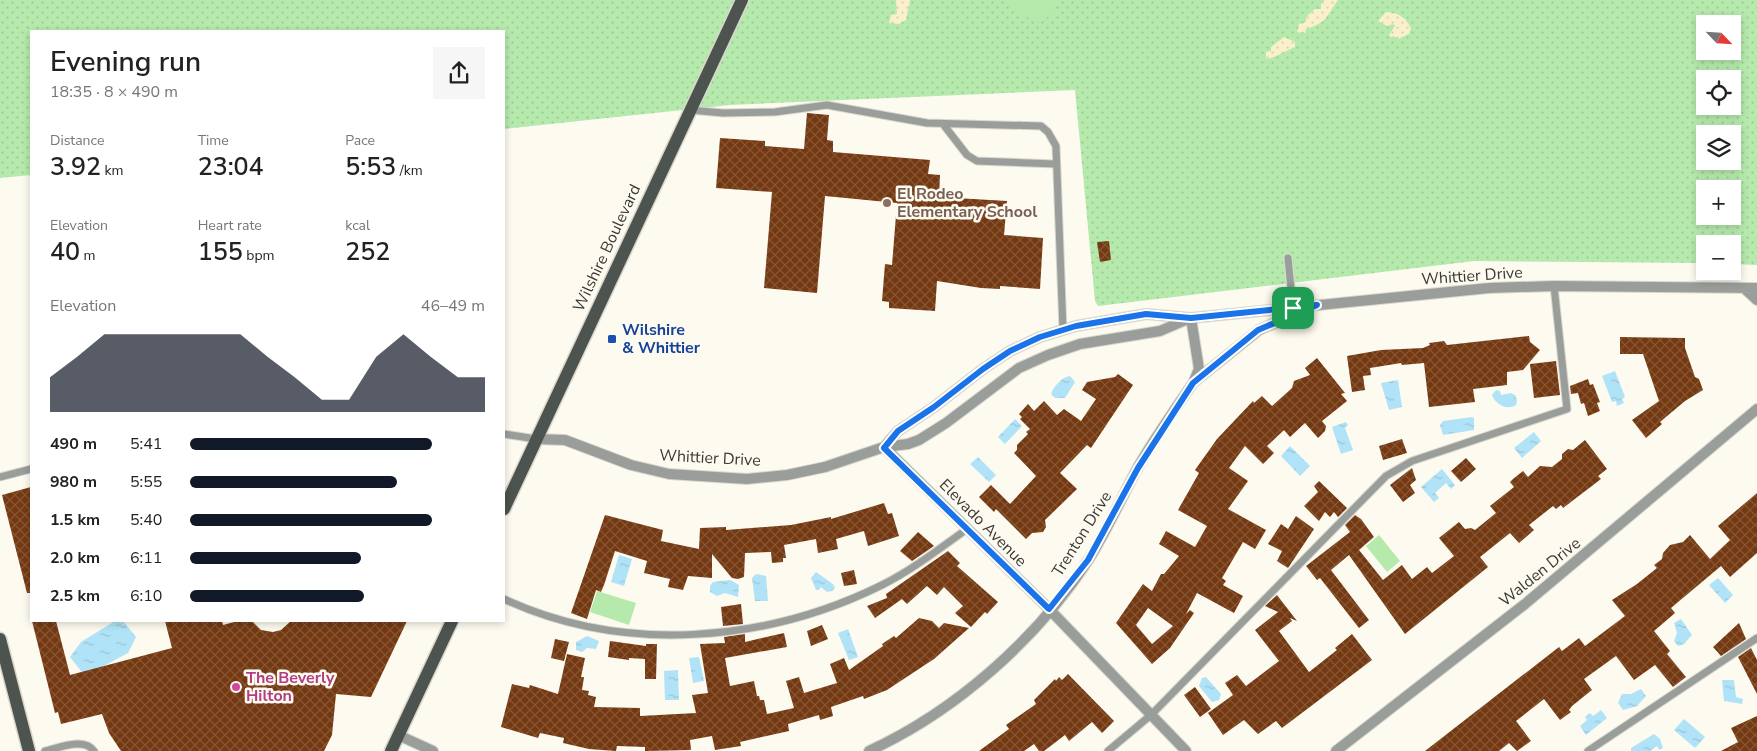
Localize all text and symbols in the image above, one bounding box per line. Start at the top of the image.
north arrow [1696,15,1741,60]
map controls [1696,15,1741,280]
text: Evening run [50,43,201,81]
button: share [433,47,485,99]
button: locate [1696,70,1741,115]
text: 18:35 · 8 × 490 m [50,81,178,103]
button: layers [1696,125,1741,170]
text: Distance [50,131,104,150]
text: Time [198,131,229,150]
text: Pace [345,131,375,150]
text: 3.92 [50,150,101,184]
text: 23:04 [198,150,264,184]
text: 5:53 [345,150,396,184]
text: km [101,161,124,180]
text: /km [396,161,423,180]
button: + [1696,180,1741,225]
street label: Wilshire Boulevard [568,181,646,315]
place label: El Rodeo Elementary School [897,183,1037,223]
marker: El Rodeo Elementary School [881,197,893,209]
text: Elevation [50,216,108,235]
text: Heart rate [198,216,262,235]
text: kcal [345,216,370,235]
text: 40 [50,235,80,269]
text: 155 [198,235,243,269]
text: 252 [345,235,390,269]
button: − [1696,235,1741,280]
text: m [80,246,96,265]
text: bpm [243,246,275,265]
street label: Whittier Drive [1421,261,1523,291]
pin [1272,287,1314,329]
icon: arrive [1279,294,1307,322]
text: Elevation [50,295,116,317]
text: 46–49 m [421,295,485,317]
place label: Wilshire & Whittier [622,319,701,359]
marker: Wilshire & Whittier [606,333,618,345]
text: 490 m [50,433,97,455]
text: 5:41 [130,433,162,455]
street label: Whittier Drive [659,444,761,472]
text: 980 m [50,471,97,493]
text: 5:55 [130,471,162,493]
street label: Elevado Avenue [934,474,1032,572]
street label: Trenton Drive [1047,487,1117,581]
text: 1.5 km [50,509,100,531]
text: 5:40 [130,509,162,531]
street label: Walden Drive [1495,532,1585,612]
text: 2.0 km [50,547,100,569]
text: 6:11 [130,547,162,569]
text: 2.5 km [50,585,100,607]
text: 6:10 [130,585,162,607]
place label: The Beverly Hilton [246,667,335,707]
marker: The Beverly Hilton [230,681,242,693]

